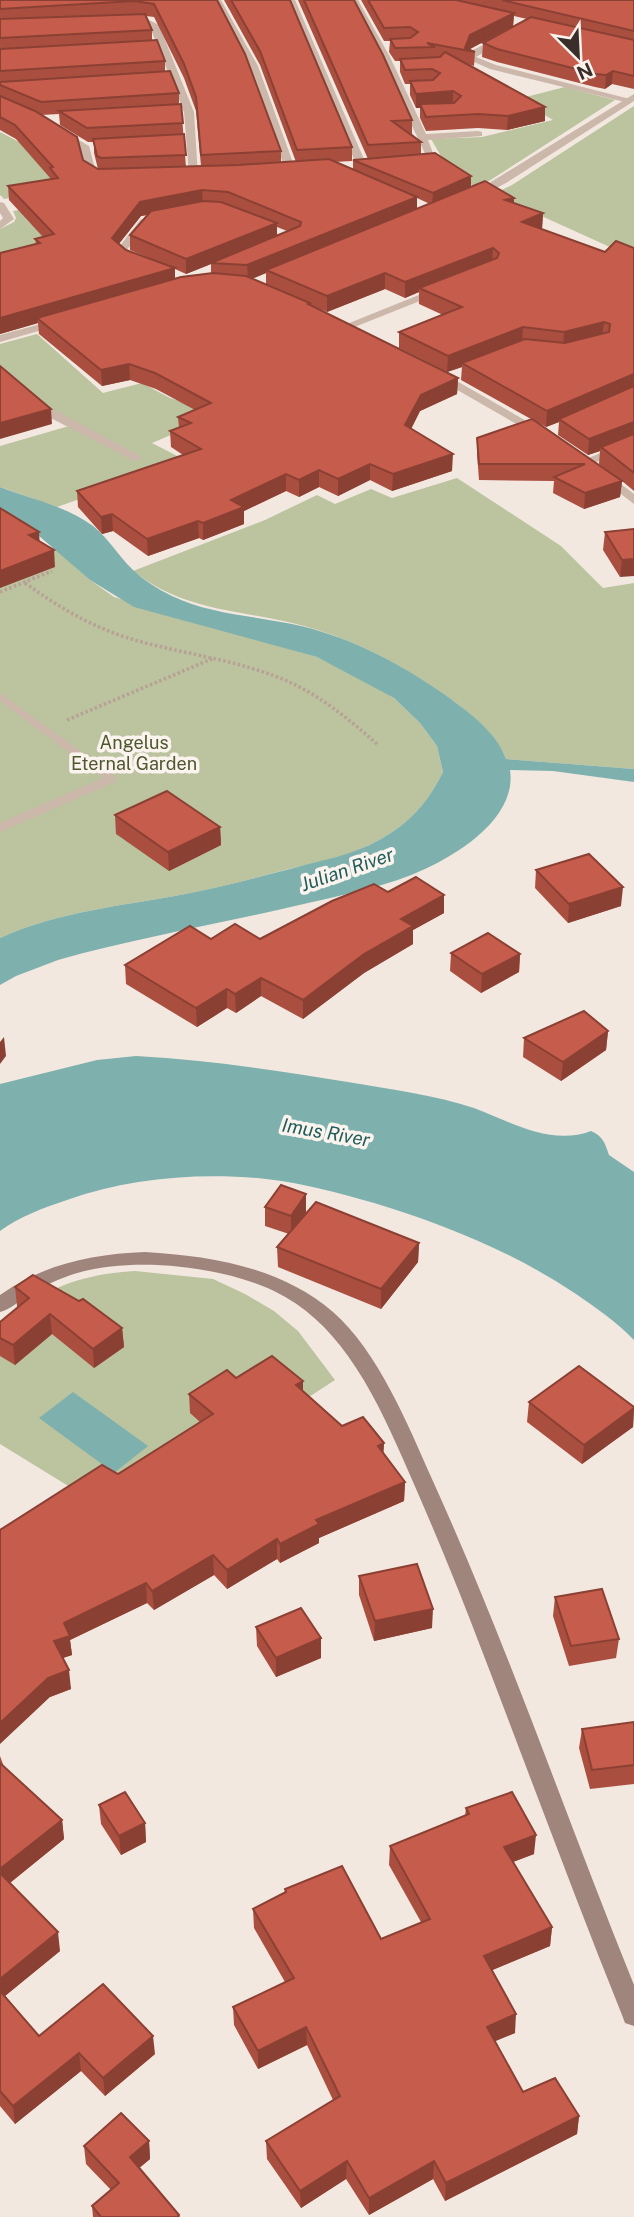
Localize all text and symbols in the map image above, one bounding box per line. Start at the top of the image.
north arrow [543,21,613,91]
text: N [574,58,596,85]
park label: Angelus Eternal Garden [71,732,197,774]
water label: Julian River [298,843,397,895]
water label: Imus River [280,1113,373,1151]

